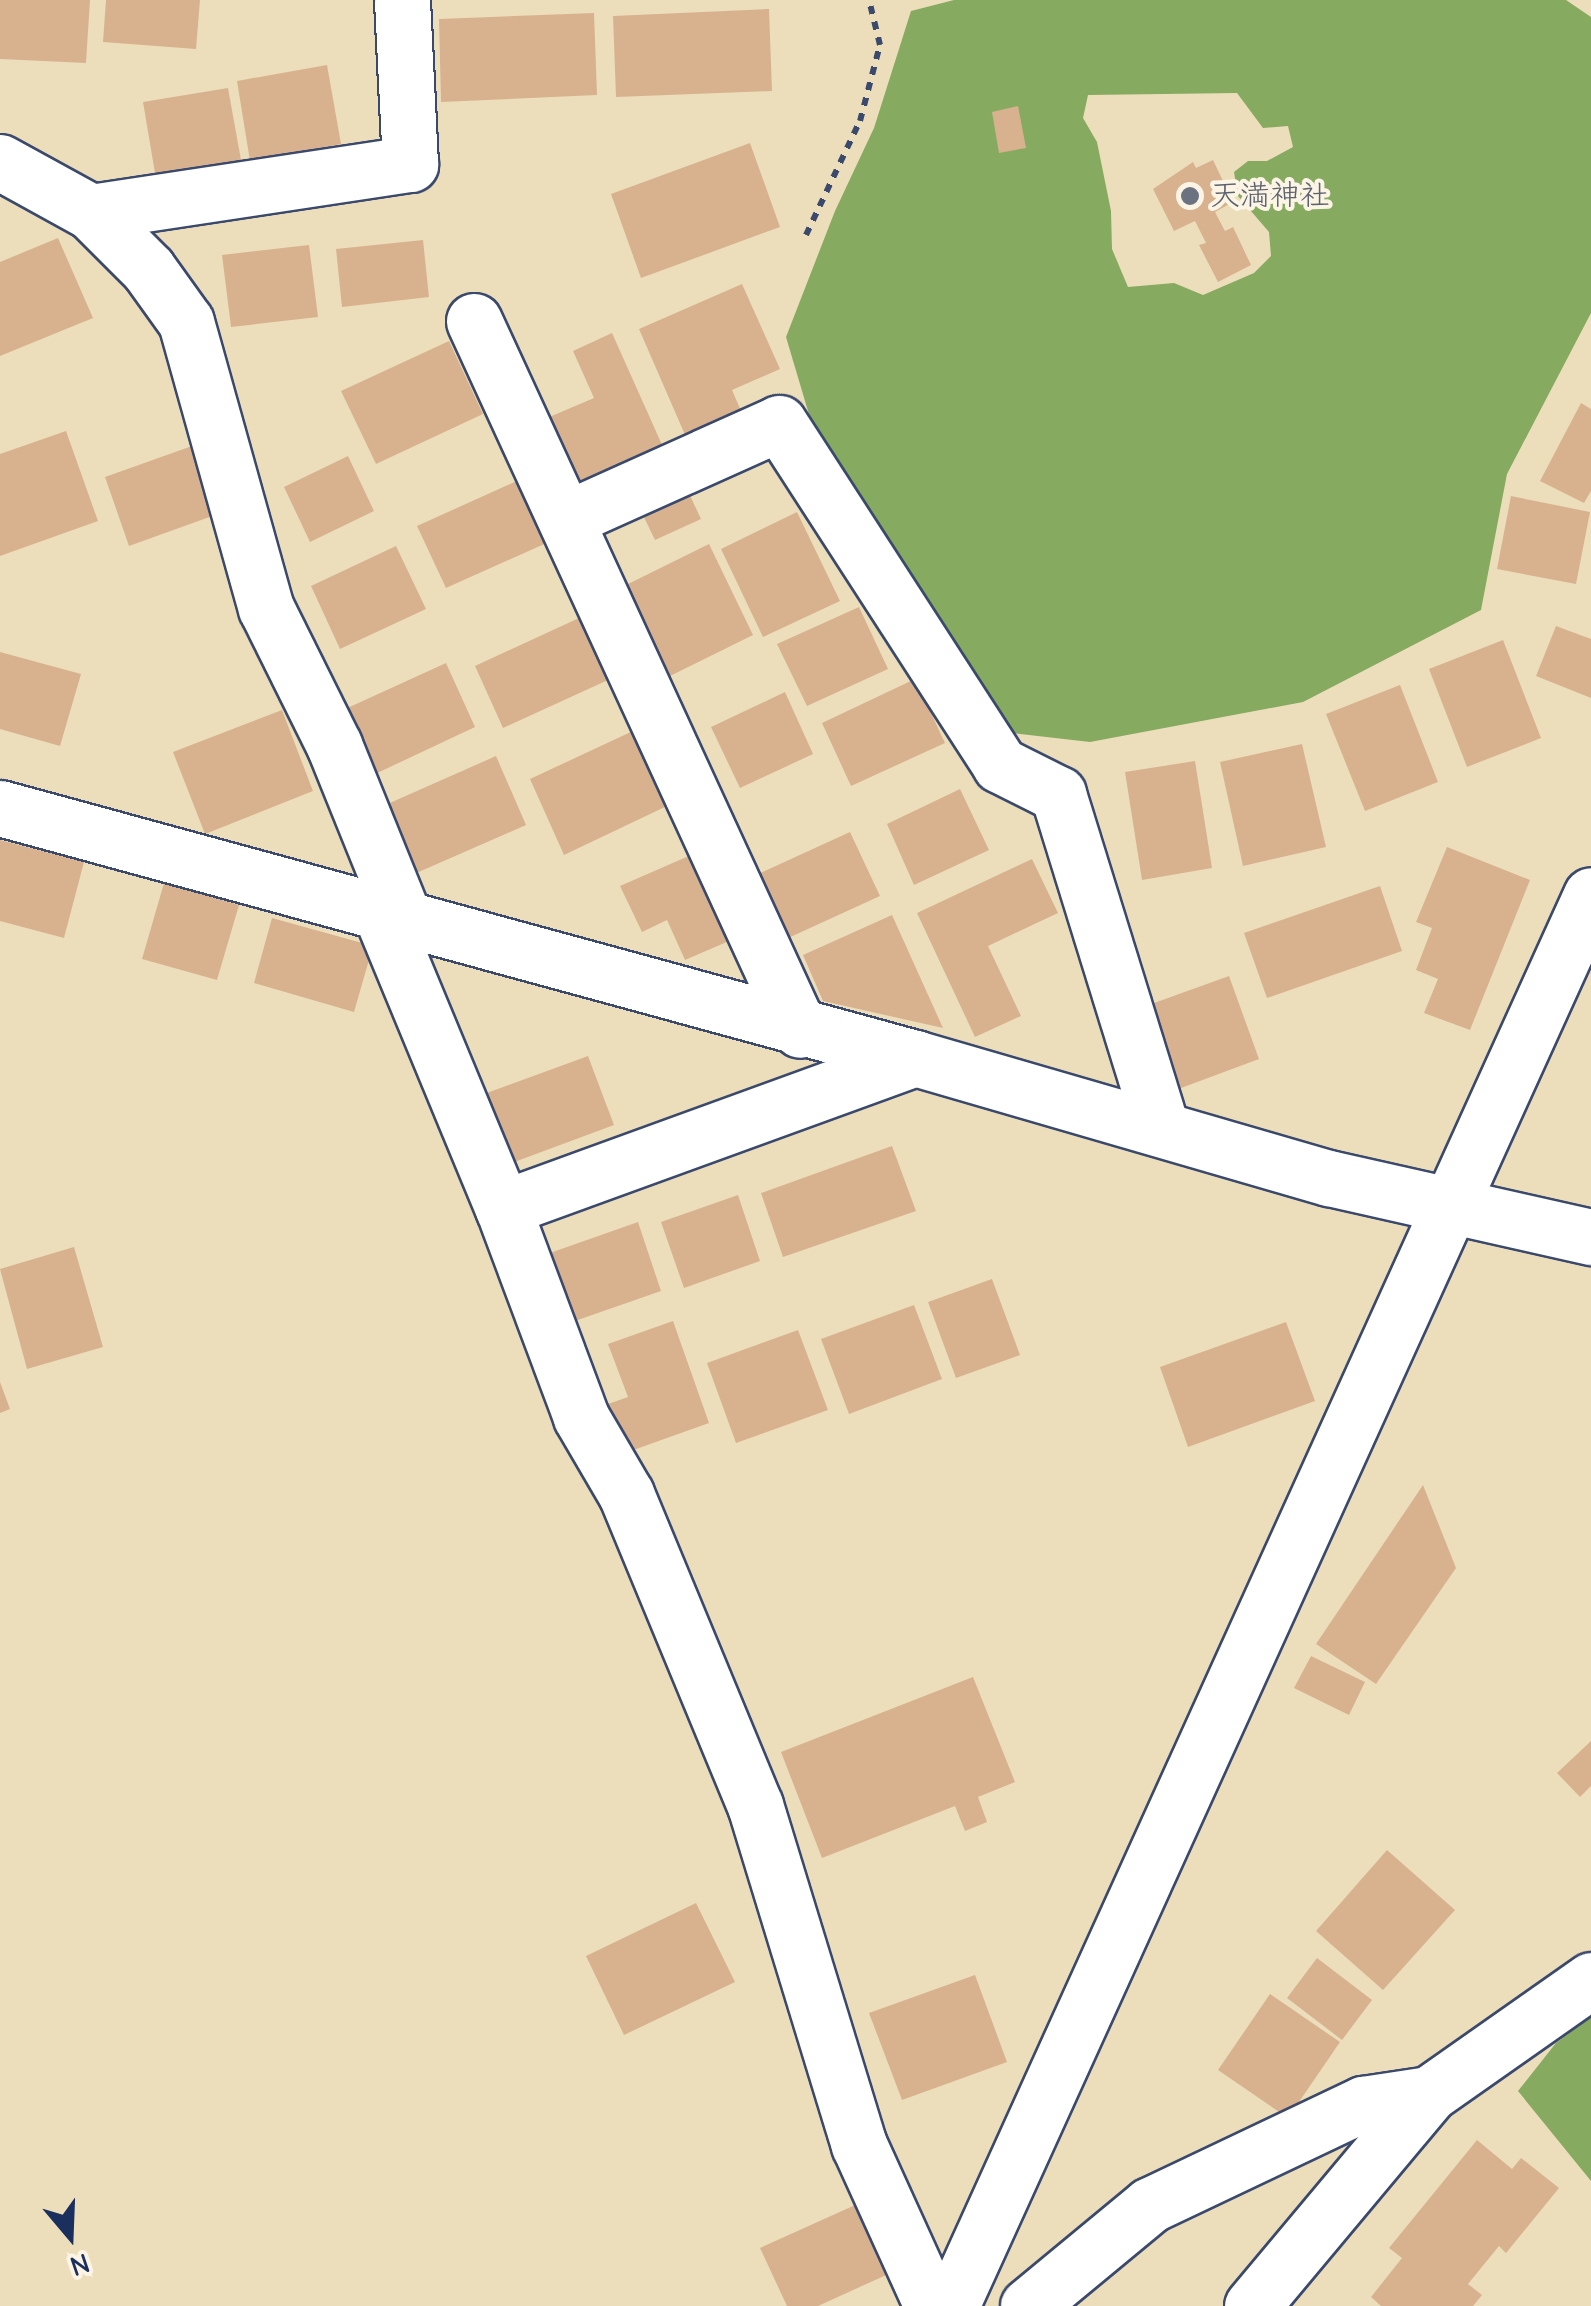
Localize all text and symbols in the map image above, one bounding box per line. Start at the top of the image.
place label: 天満神社 [1210,178,1330,214]
marker: 天満神社 [1179,185,1201,207]
north arrow [20,2186,120,2286]
text: N [66,2246,94,2282]

